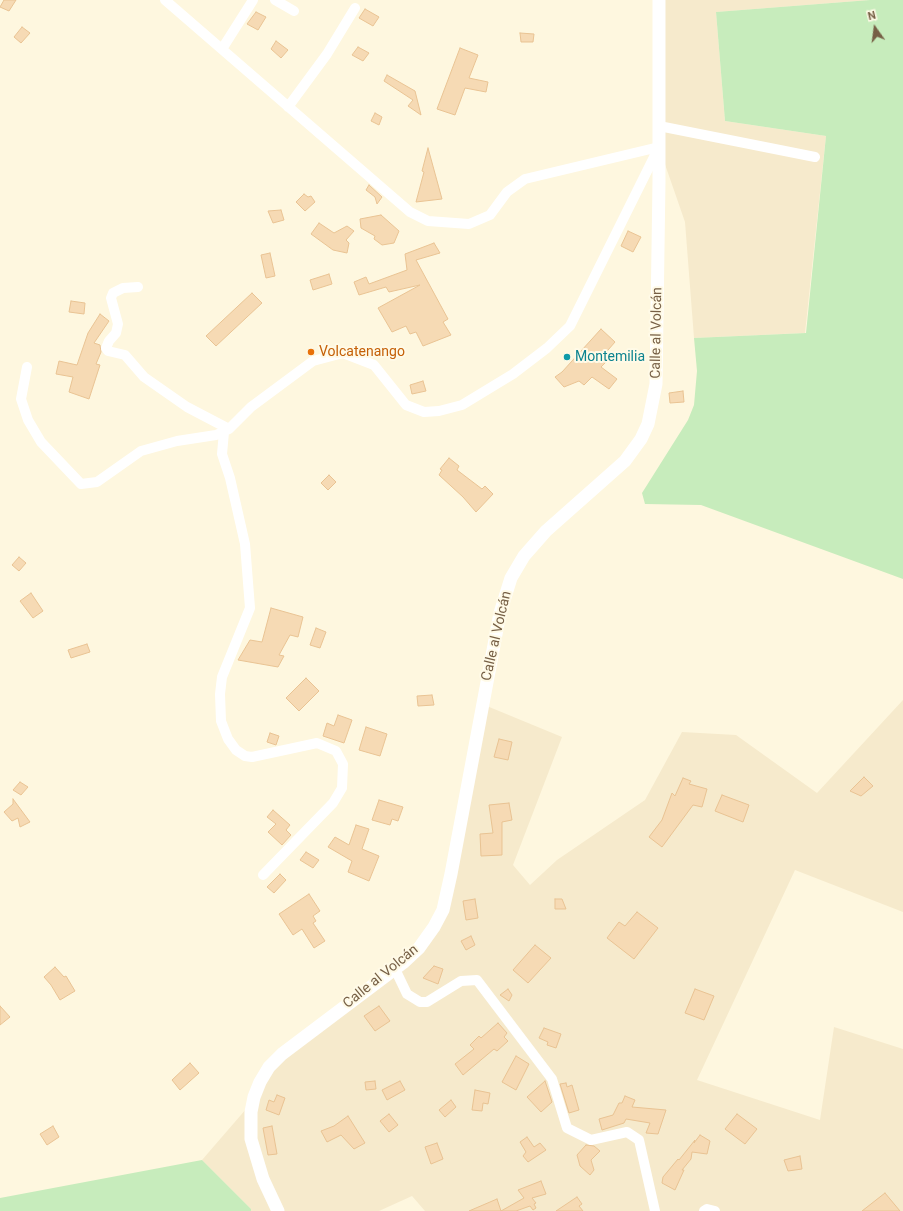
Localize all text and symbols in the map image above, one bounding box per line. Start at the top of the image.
north arrow [855,8,895,48]
text: N [867,9,877,23]
street label: Calle al Volcán [648,287,666,379]
place label: Volcatenango [319,344,405,360]
marker: Volcatenango [306,347,316,357]
place label: Montemilia [575,349,645,365]
marker: Montemilia [562,352,572,362]
street label: Calle al Volcán [479,589,515,683]
street label: Calle al Volcán [340,942,422,1012]

